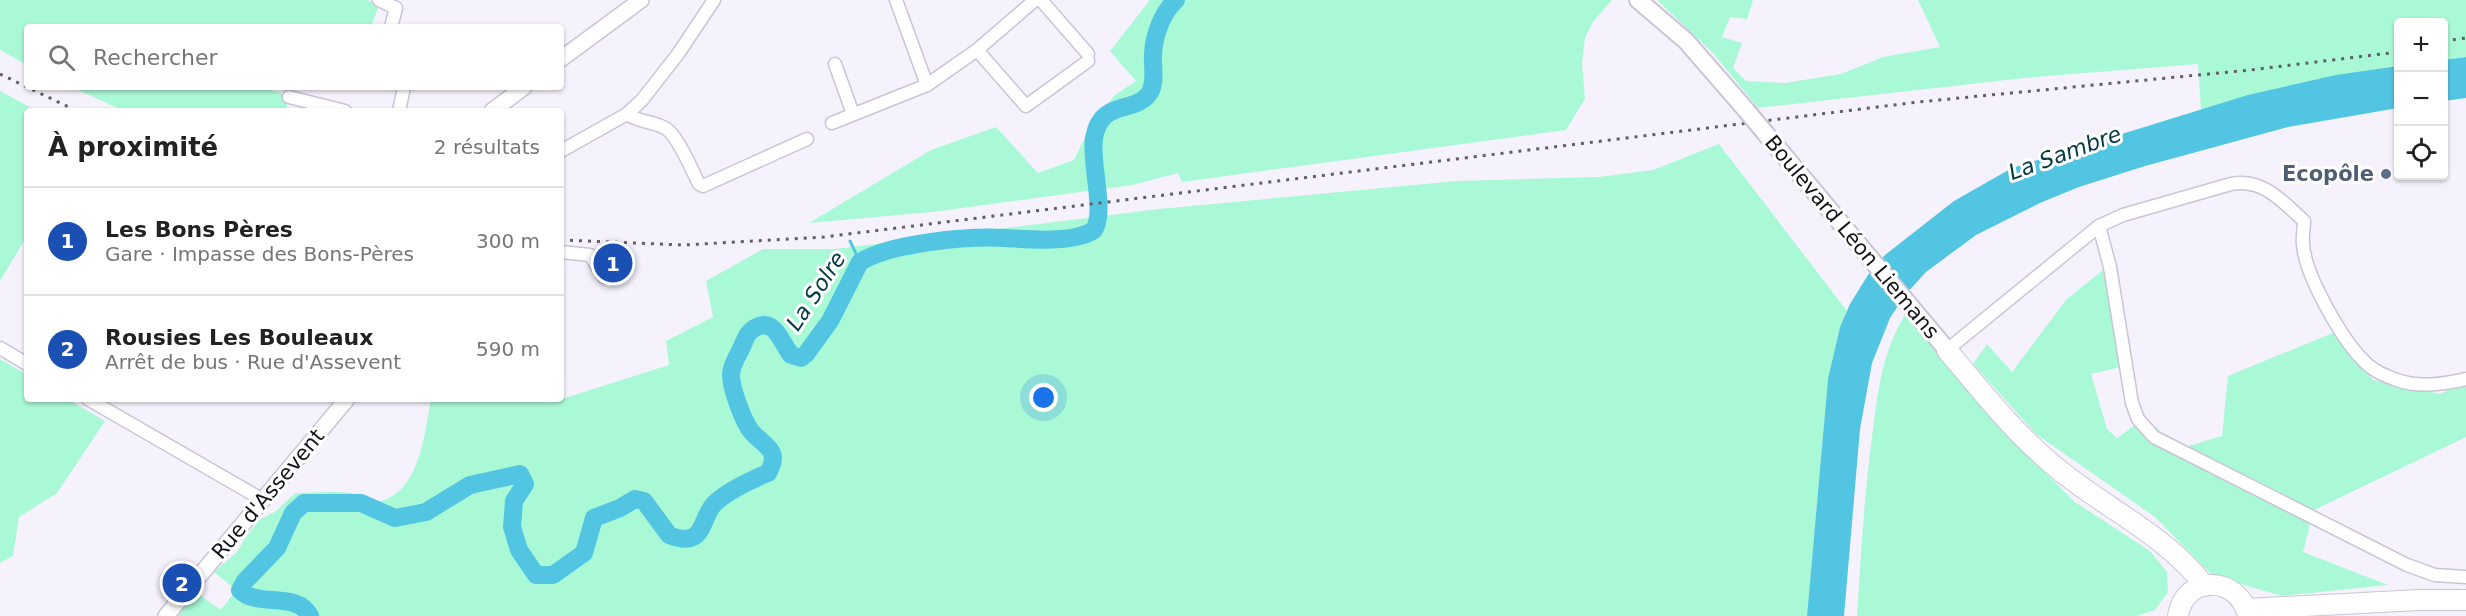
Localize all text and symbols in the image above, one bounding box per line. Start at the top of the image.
map controls [2394,18,2448,180]
button: + [2394,18,2448,72]
search box [24,24,564,90]
icon: search [45,41,78,74]
text: Rechercher [93,45,218,70]
button: − [2394,72,2448,126]
water label: La Sambre [2005,121,2125,185]
button: locate [2394,126,2448,180]
street label: Boulevard Léon Liemans [1760,130,1944,344]
text: À proximité [48,132,218,162]
text: 2 résultats [434,135,540,159]
place label: Ecopôle [2282,162,2374,186]
marker: Ecopôle [2379,167,2393,181]
text: Les Bons Pères [105,217,293,242]
text: 1 [61,229,74,253]
text: 300 m [476,229,540,253]
pin: 1 [594,240,632,286]
text: Gare · Impasse des Bons-Pères [105,242,414,266]
water label: La Solre [781,247,851,335]
text: Rousies Les Bouleaux [105,325,373,350]
text: 2 [61,337,74,361]
text: 590 m [476,337,540,361]
text: Arrêt de bus · Rue d'Assevent [105,350,401,374]
your location [1029,383,1058,412]
street label: Rue d'Assevent [207,424,329,564]
pin: 2 [162,560,201,606]

